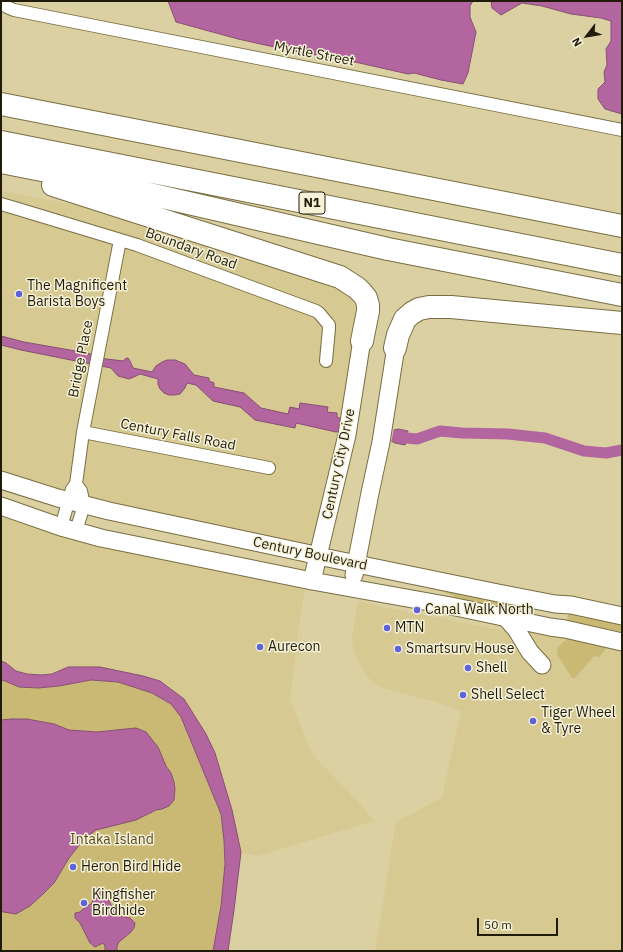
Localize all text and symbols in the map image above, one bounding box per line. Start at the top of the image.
north arrow [567,16,607,56]
text: N [569,35,585,49]
street label: Myrtle Street [272,38,356,70]
road number: N1 [299,192,325,214]
street label: Boundary Road [143,225,239,273]
place label: The Magnificent Barista Boys [27,278,127,310]
marker: The Magnificent Barista Boys [14,289,24,299]
street label: Bridge Place [65,319,97,399]
street label: Century City Drive [319,407,359,521]
street label: Century Falls Road [119,416,237,454]
street label: Century Boulevard [251,534,369,574]
place label: Canal Walk North [425,602,534,618]
marker: Canal Walk North [412,605,422,615]
place label: MTN [395,620,424,636]
marker: MTN [382,623,392,633]
place label: Aurecon [268,639,320,655]
place label: Smartsurv House [406,641,514,657]
marker: Aurecon [255,642,265,652]
marker: Smartsurv House [393,644,403,654]
place label: Shell [476,660,507,676]
marker: Shell [463,663,473,673]
place label: Shell Select [471,687,545,703]
marker: Shell Select [458,690,468,700]
place label: Tiger Wheel & Tyre [541,705,616,738]
marker: Tiger Wheel & Tyre [528,716,538,726]
park label: Intaka Island [70,832,154,848]
place label: Heron Bird Hide [81,859,181,875]
marker: Heron Bird Hide [68,862,78,872]
place label: Kingfisher Birdhide [92,887,155,920]
marker: Kingfisher Birdhide [79,898,89,908]
scale bar [479,910,560,936]
text: 50 m [484,917,512,932]

